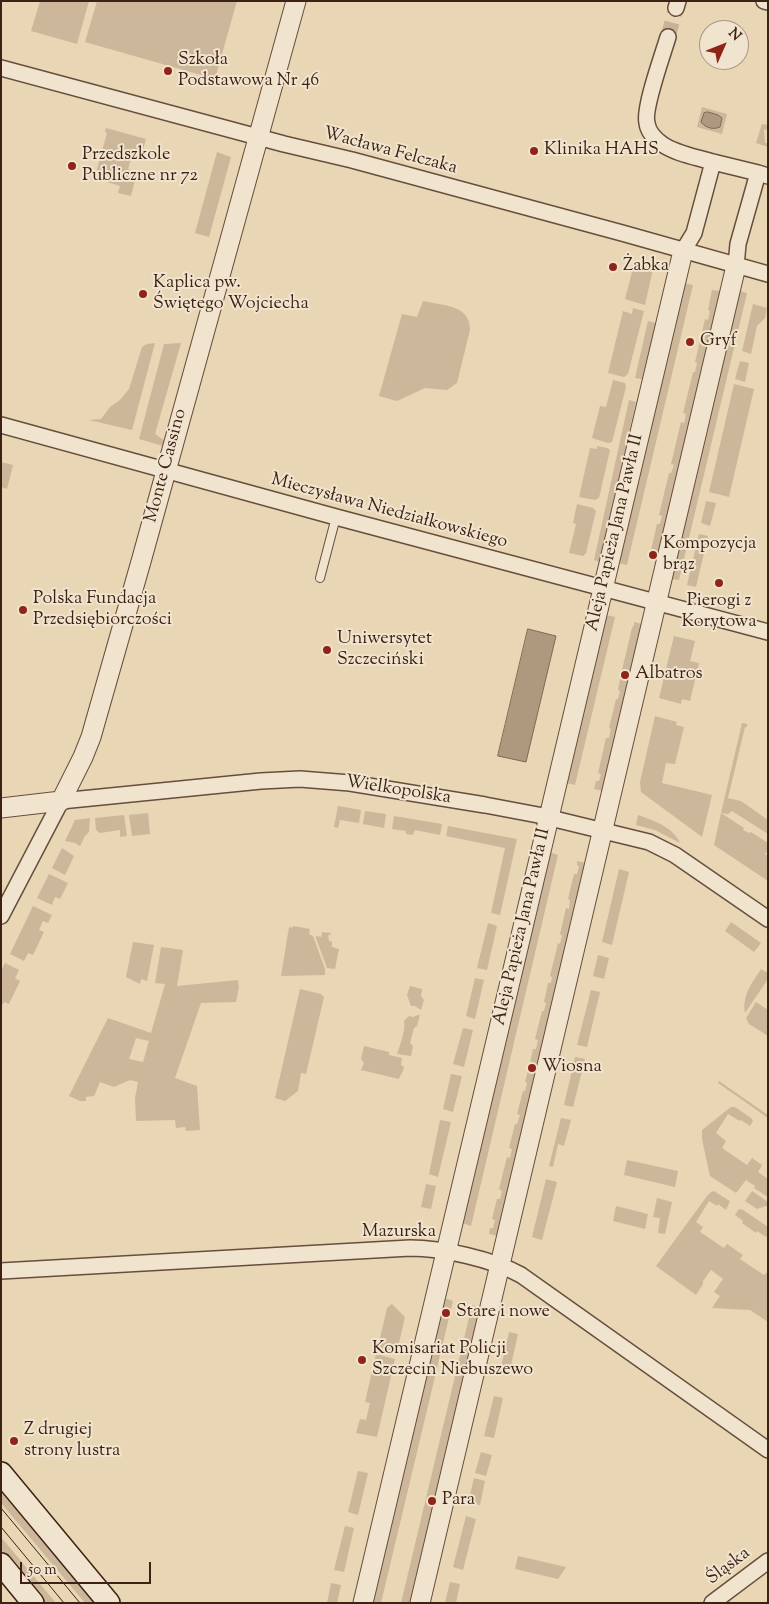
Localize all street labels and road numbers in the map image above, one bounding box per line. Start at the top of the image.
street label: Wacława Felczaka [321,124,459,180]
street label: Monte Cassino [141,407,193,525]
street label: Aleja Papieża Jana Pawła II [583,432,649,634]
street label: Mieczysława Niedziałkowskiego [268,470,510,554]
street label: Wielkopolska [344,772,452,810]
street label: Aleja Papieża Jana Pawła II [490,826,556,1028]
street label: Mazurska [362,1222,436,1244]
street label: Śląska [703,1544,755,1590]

